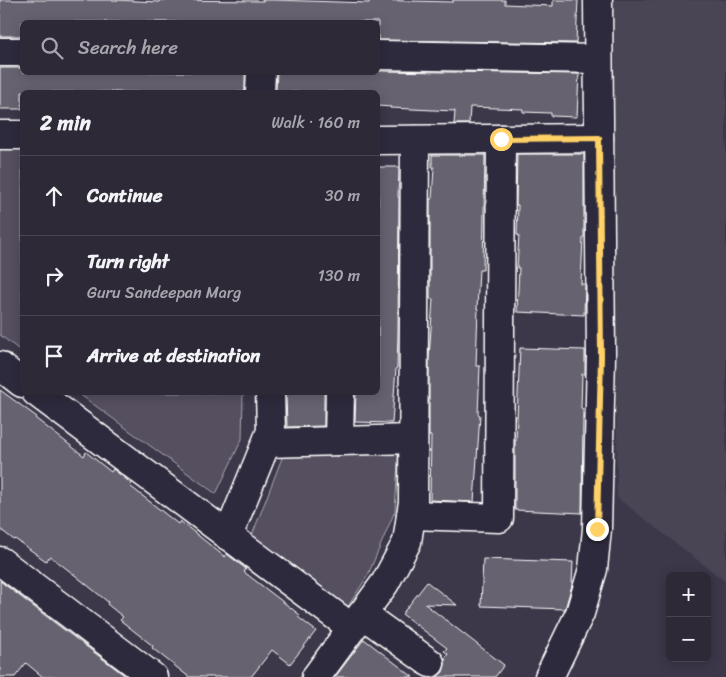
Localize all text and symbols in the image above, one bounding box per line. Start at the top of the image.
search box [20,20,380,75]
text: Search here [78,31,178,64]
icon: search [38,34,66,62]
text: 2 min [40,104,91,142]
text: Walk · 160 m [271,108,360,137]
route start [490,128,513,151]
text: Continue [87,179,163,212]
text: 30 m [325,181,360,210]
icon: ahead [40,182,68,210]
text: Turn right [87,245,169,278]
text: 130 m [318,261,360,290]
icon: right [40,262,68,290]
text: Guru Sandeepan Marg [87,278,241,307]
text: Arrive at destination [87,339,260,372]
icon: arrive [40,342,68,370]
route end [586,518,609,541]
map controls [666,572,711,662]
button: + [666,572,711,617]
button: − [666,617,711,662]

